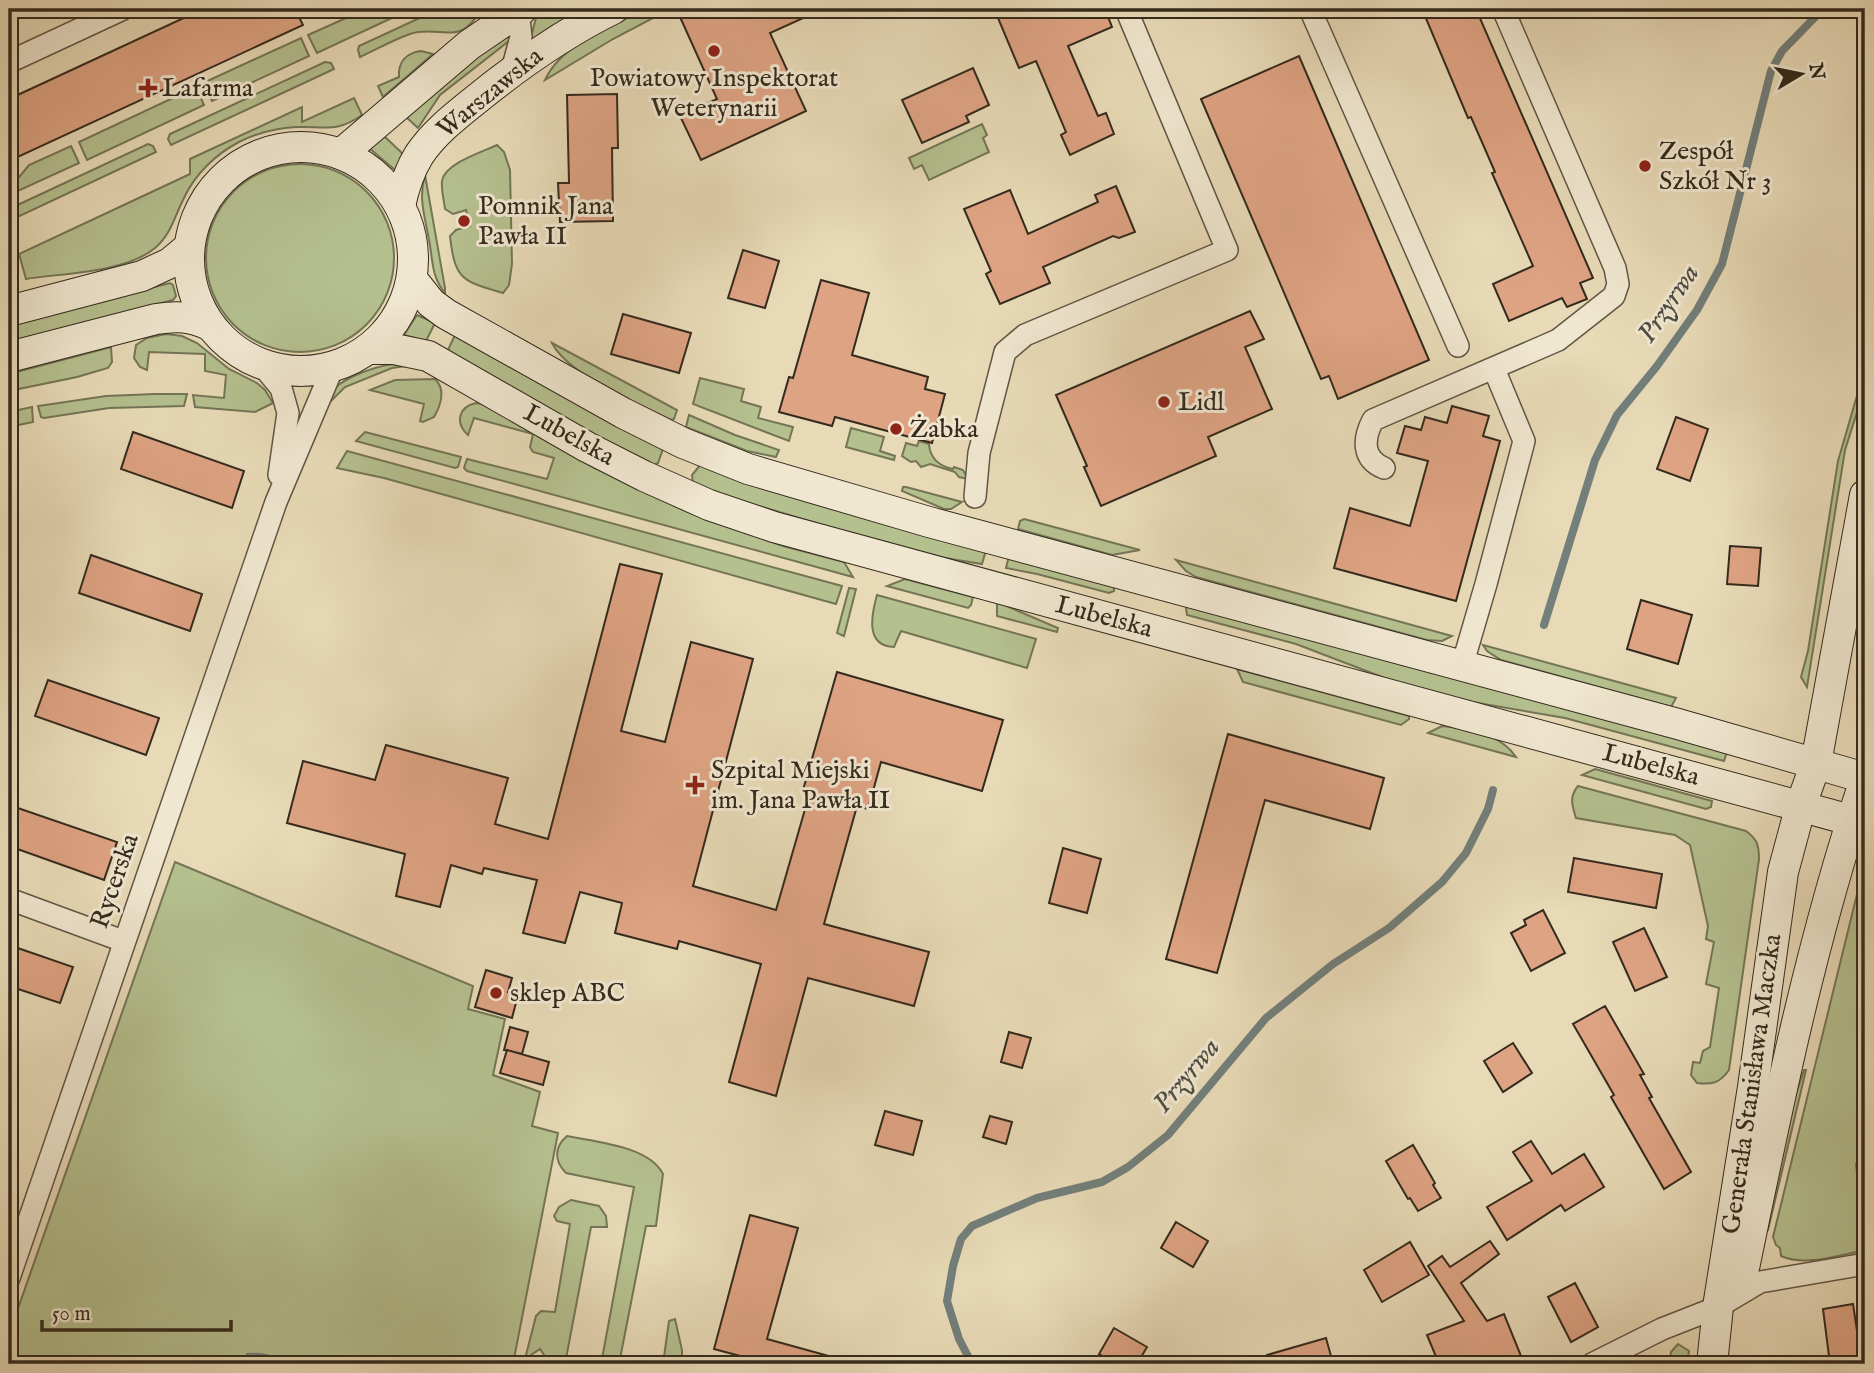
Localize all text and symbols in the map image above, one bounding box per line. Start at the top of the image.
north arrow [1766,38,1836,108]
street label: Warszawska [430,40,550,146]
marker: Powiatowy Inspektorat Weterynarii [706,43,722,59]
text: N [1802,60,1829,82]
place label: Powiatowy Inspektorat Weterynarii [590,62,838,125]
place label: Lafarma [162,72,254,105]
marker: Lafarma [140,80,156,96]
place label: Zespół Szkół Nr 3 [1659,135,1771,198]
marker: Zespół Szkół Nr 3 [1637,158,1653,174]
place label: Pomnik Jana Pawła II [478,190,614,253]
marker: Pomnik Jana Pawła II [456,213,472,229]
water label: Przyrwa [1630,258,1708,350]
place label: Lidl [1178,386,1225,419]
marker: Lidl [1156,394,1172,410]
street label: Lubelska [518,397,621,474]
place label: Żabka [910,413,979,446]
marker: Żabka [888,421,904,437]
street label: Lubelska [1052,588,1157,646]
street label: Lubelska [1599,736,1704,794]
place label: Szpital Miejski im. Jana Pawła II [711,754,890,817]
marker: Szpital Miejski im. Jana Pawła II [685,775,705,795]
street label: Rycerska [83,828,147,933]
street label: Generała Stanisława Maczka [1715,931,1790,1236]
place label: sklep ABC [510,977,625,1010]
marker: sklep ABC [488,985,504,1001]
water label: Przyrwa [1145,1031,1229,1121]
scale bar [42,1289,231,1333]
text: 50 m [52,1301,91,1328]

